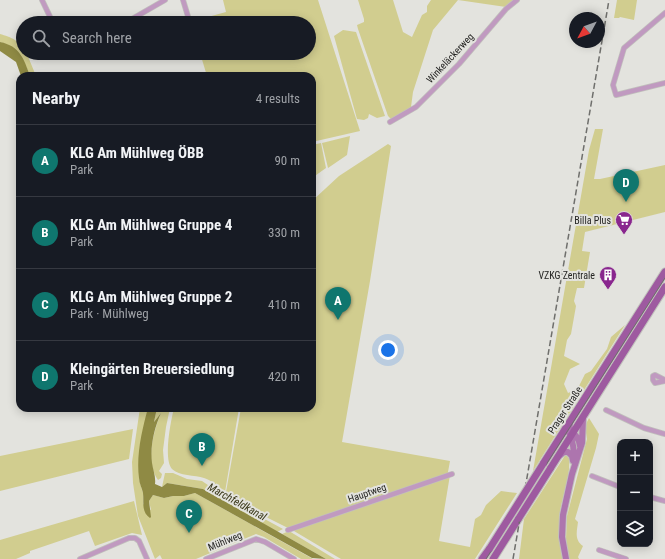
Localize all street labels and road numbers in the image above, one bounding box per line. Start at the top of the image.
street label: Winkeläckerweg [424,31,476,85]
street label: Prager Straße [546,384,584,436]
street label: Hauptweg [346,481,388,505]
street label: Mühlweg [206,529,244,553]

